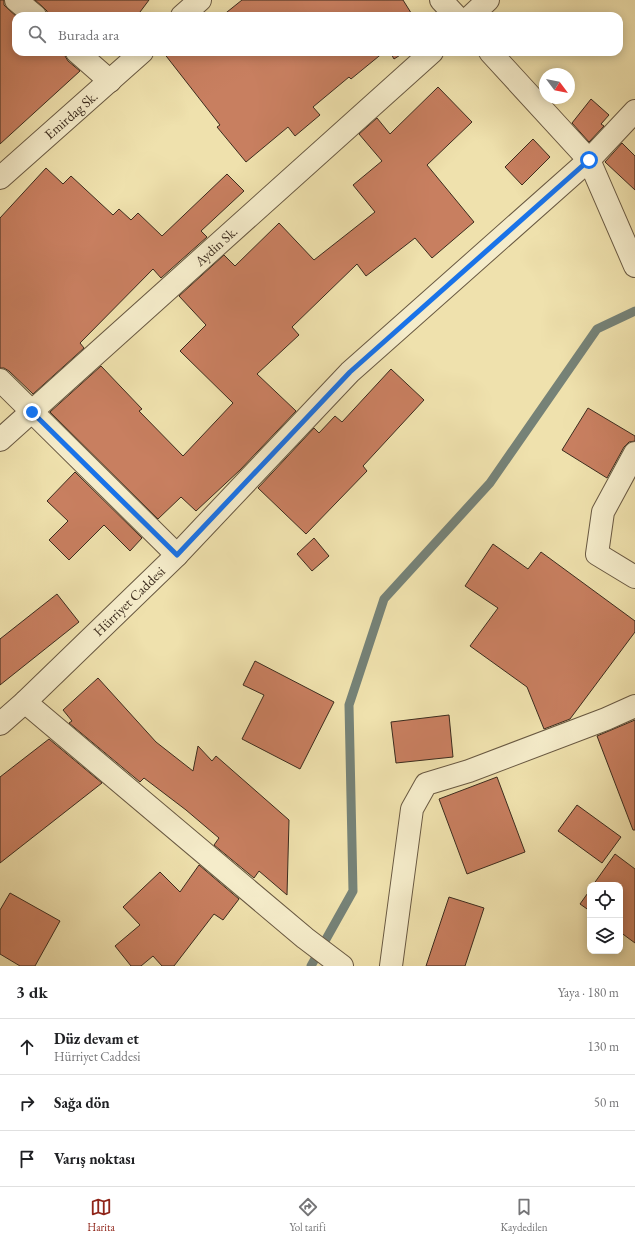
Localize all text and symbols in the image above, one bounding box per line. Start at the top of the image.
search box [12,12,623,56]
icon: search [26,23,48,45]
text: Burada ara [58,25,119,44]
north arrow [539,68,575,104]
street label: Emirdag Sk. [41,87,101,143]
route start [580,151,598,169]
street label: Aydin Sk. [190,222,241,271]
route end [23,403,41,421]
street label: Hürriyet Caddesi [89,562,169,640]
map controls [587,882,623,954]
button: locate [587,882,623,918]
button: layers [587,918,623,954]
text: 3 dk [16,981,48,1003]
text: Yaya · 180 m [558,984,619,1001]
text: Düz devam et [54,1029,139,1048]
icon: ahead [16,1036,38,1058]
text: 130 m [588,1038,619,1055]
text: Hürriyet Caddesi [54,1048,140,1065]
icon: right [16,1092,38,1114]
text: Sağa dön [54,1093,110,1112]
text: 50 m [594,1094,619,1111]
icon: arrive [16,1148,38,1170]
text: Varış noktası [54,1149,135,1168]
tab: Harita [87,1196,115,1234]
tab: Yol tarifi [289,1196,326,1234]
tab: Kaydedilen [501,1196,548,1234]

